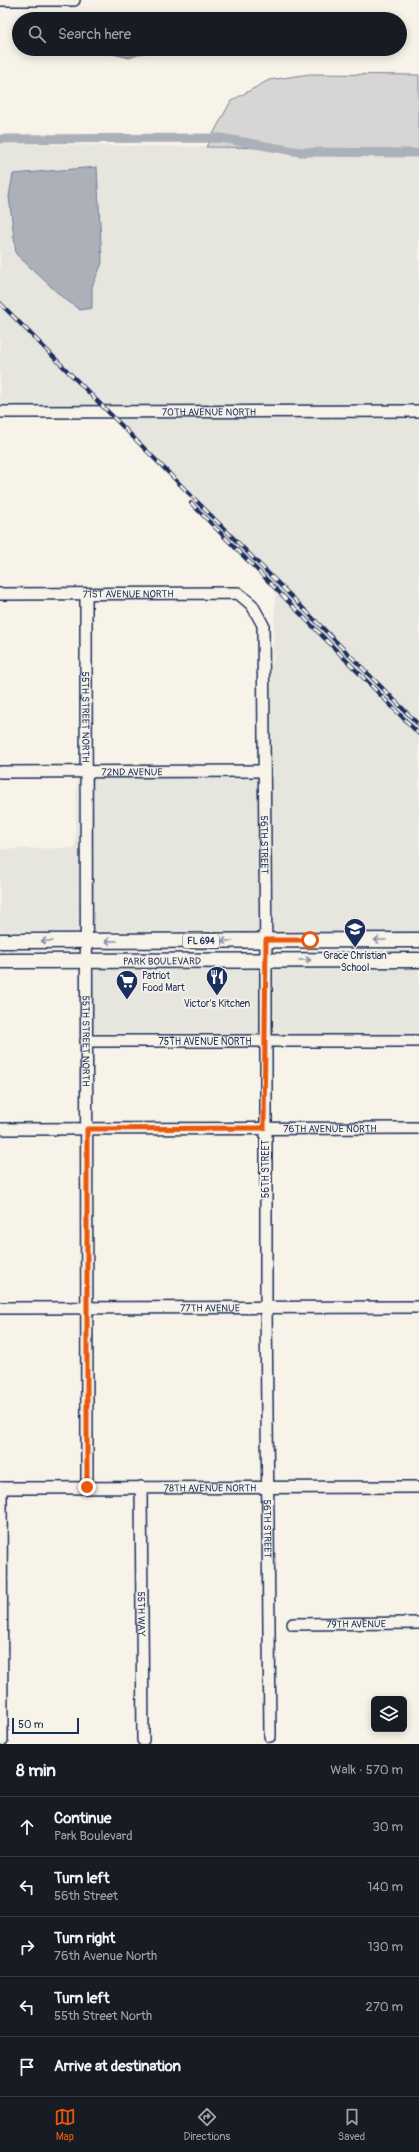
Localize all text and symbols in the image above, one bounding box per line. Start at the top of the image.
search box [12,12,407,56]
icon: search [26,23,48,45]
text: Search here [58,25,131,44]
street label: 70TH AVENUE NORTH [162,406,256,419]
street label: 71ST AVENUE NORTH [82,588,174,601]
street label: 55TH STREET NORTH [79,671,91,763]
street label: 72ND AVENUE [101,766,163,779]
street label: 56TH STREET [258,815,270,874]
school or university icon: Grace Christian School [342,916,368,949]
route start [301,931,319,949]
road number: FL 694 [183,934,219,948]
one-way arrow [374,936,387,944]
one-way arrow [41,937,54,945]
one-way arrow [105,937,118,945]
one-way arrow [221,937,234,945]
place label: Grace Christian School [323,950,387,974]
street label: PARK BOULEVARD [123,956,201,968]
one-way arrow [298,956,311,964]
restaurant icon: Victor's Kitchen [204,964,230,997]
supermarket icon: Patriot Food Mart [114,968,140,1001]
place label: Patriot Food Mart [142,970,186,994]
street label: 55TH STREET NORTH [79,995,92,1087]
place label: Victor's Kitchen [184,998,251,1010]
street label: 75TH AVENUE NORTH [159,1036,252,1048]
street label: 76TH AVENUE NORTH [283,1123,377,1135]
street label: 56TH STREET [260,1139,272,1198]
street label: 77TH AVENUE [180,1302,240,1315]
route end [78,1478,96,1496]
street label: 78TH AVENUE NORTH [164,1482,256,1495]
street label: 56TH STREET [261,1499,273,1558]
street label: 55TH WAY [135,1591,147,1637]
street label: 79TH AVENUE [326,1618,386,1631]
map controls [371,1696,407,1732]
button: layers [371,1696,407,1732]
scale bar [12,1716,79,1735]
text: 50 m [18,1718,44,1731]
text: 8 min [16,1760,56,1781]
text: Walk · 570 m [330,1762,403,1778]
text: Continue [54,1809,112,1828]
icon: ahead [16,1816,38,1838]
text: 30 m [373,1819,403,1835]
text: Park Boulevard [54,1828,133,1844]
text: Turn left [54,1869,110,1888]
icon: left [16,1876,38,1898]
text: 140 m [367,1879,403,1895]
text: 56th Street [54,1888,118,1904]
text: Turn right [54,1929,115,1948]
icon: right [16,1936,38,1958]
text: 130 m [367,1939,403,1955]
text: 76th Avenue North [54,1948,157,1964]
text: Turn left [54,1989,110,2008]
icon: left [16,1996,38,2018]
text: 270 m [366,1999,403,2015]
text: 55th Street North [54,2008,152,2024]
icon: arrive [16,2056,38,2078]
text: Arrive at destination [54,2057,181,2076]
tab: Map [54,2106,76,2143]
tab: Directions [184,2106,230,2143]
tab: Saved [338,2106,365,2143]

